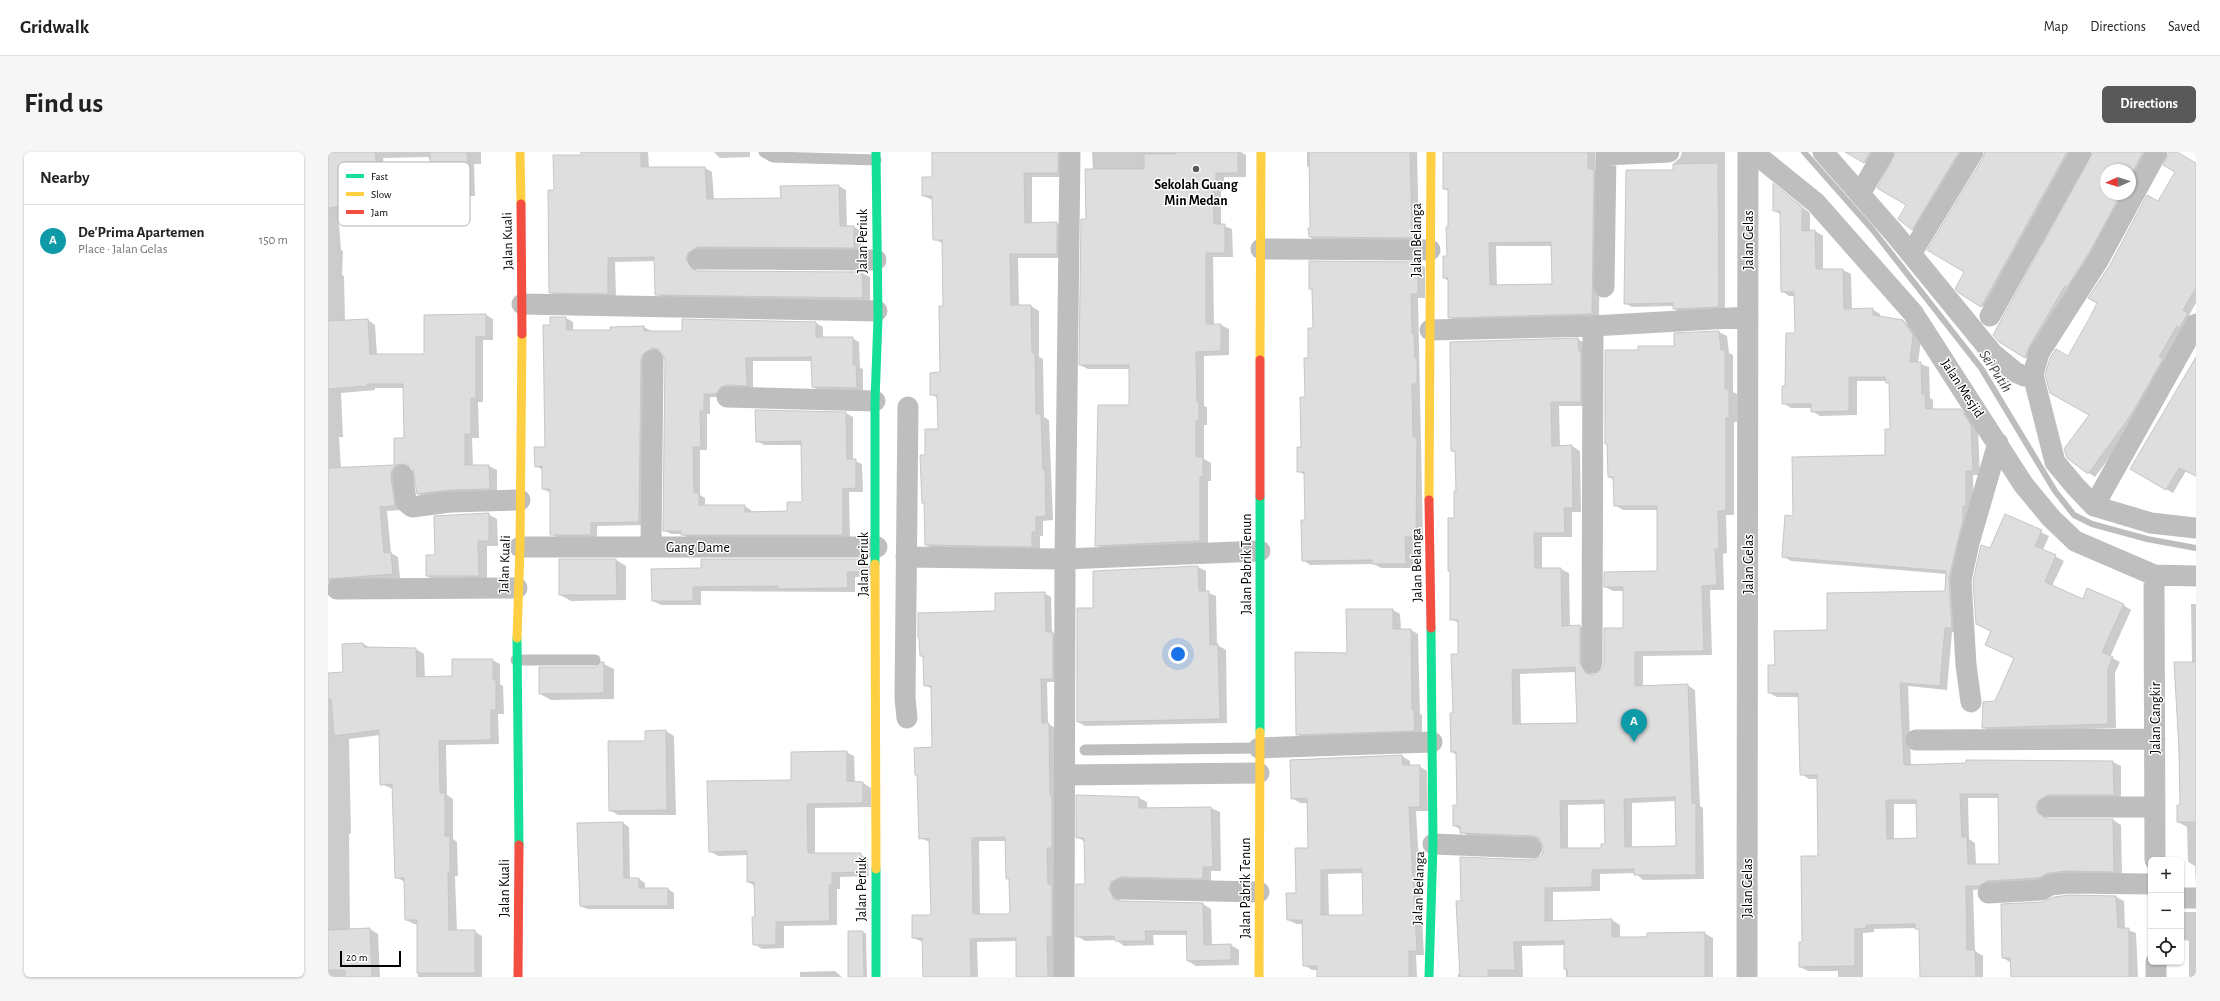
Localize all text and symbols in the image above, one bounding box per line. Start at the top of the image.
text: Gridwalk [20,18,89,37]
text: Map [2044,20,2068,34]
text: Directions [2090,20,2146,34]
text: Saved [2168,20,2200,34]
button: Directions [2102,86,2196,123]
text: Find us [24,90,103,118]
legend [338,162,470,226]
marker: Sekolah Guang Min Medan [1191,164,1201,174]
north arrow [2100,164,2136,200]
text: Nearby [40,169,90,186]
text: Fast [371,171,389,182]
place label: Sekolah Guang Min Medan [1154,178,1239,208]
text: Slow [371,189,392,200]
street label: Jalan Belanga [1410,203,1424,277]
text: Jam [371,207,388,218]
street label: Jalan Periuk [856,208,870,273]
street label: Jalan Gelas [1742,210,1756,270]
street label: Jalan Kuali [500,212,516,270]
text: De'Prima Apartemen [78,225,205,240]
text: A [49,234,57,247]
text: 150 m [259,234,288,247]
text: Place · Jalan Gelas [78,243,168,256]
water label: Sei Putih [1976,347,2015,395]
street label: Jalan Mesjid [1938,357,1986,420]
street label: Jalan Pabrik Tenun [1240,514,1254,614]
street label: Jalan Belanga [1409,527,1425,602]
street label: Jalan Periuk [857,531,871,596]
street label: Jalan Gelas [1742,534,1756,594]
street label: Jalan Kuali [497,535,513,593]
street label: Gang Dame [666,541,730,555]
your location [1168,644,1188,664]
street label: Jalan Cangkir [2149,682,2163,754]
pin: A [1621,709,1647,742]
street label: Jalan Pabrik Tenun [1239,838,1253,938]
street label: Jalan Belanga [1411,850,1427,925]
street label: Jalan Periuk [855,856,869,921]
map controls [2148,857,2184,965]
button: + [2148,857,2184,893]
street label: Jalan Gelas [1741,858,1755,918]
street label: Jalan Kuali [498,859,512,917]
button: − [2148,893,2184,929]
button: locate [2148,929,2184,965]
scale bar [340,949,401,968]
text: 20 m [346,952,367,963]

